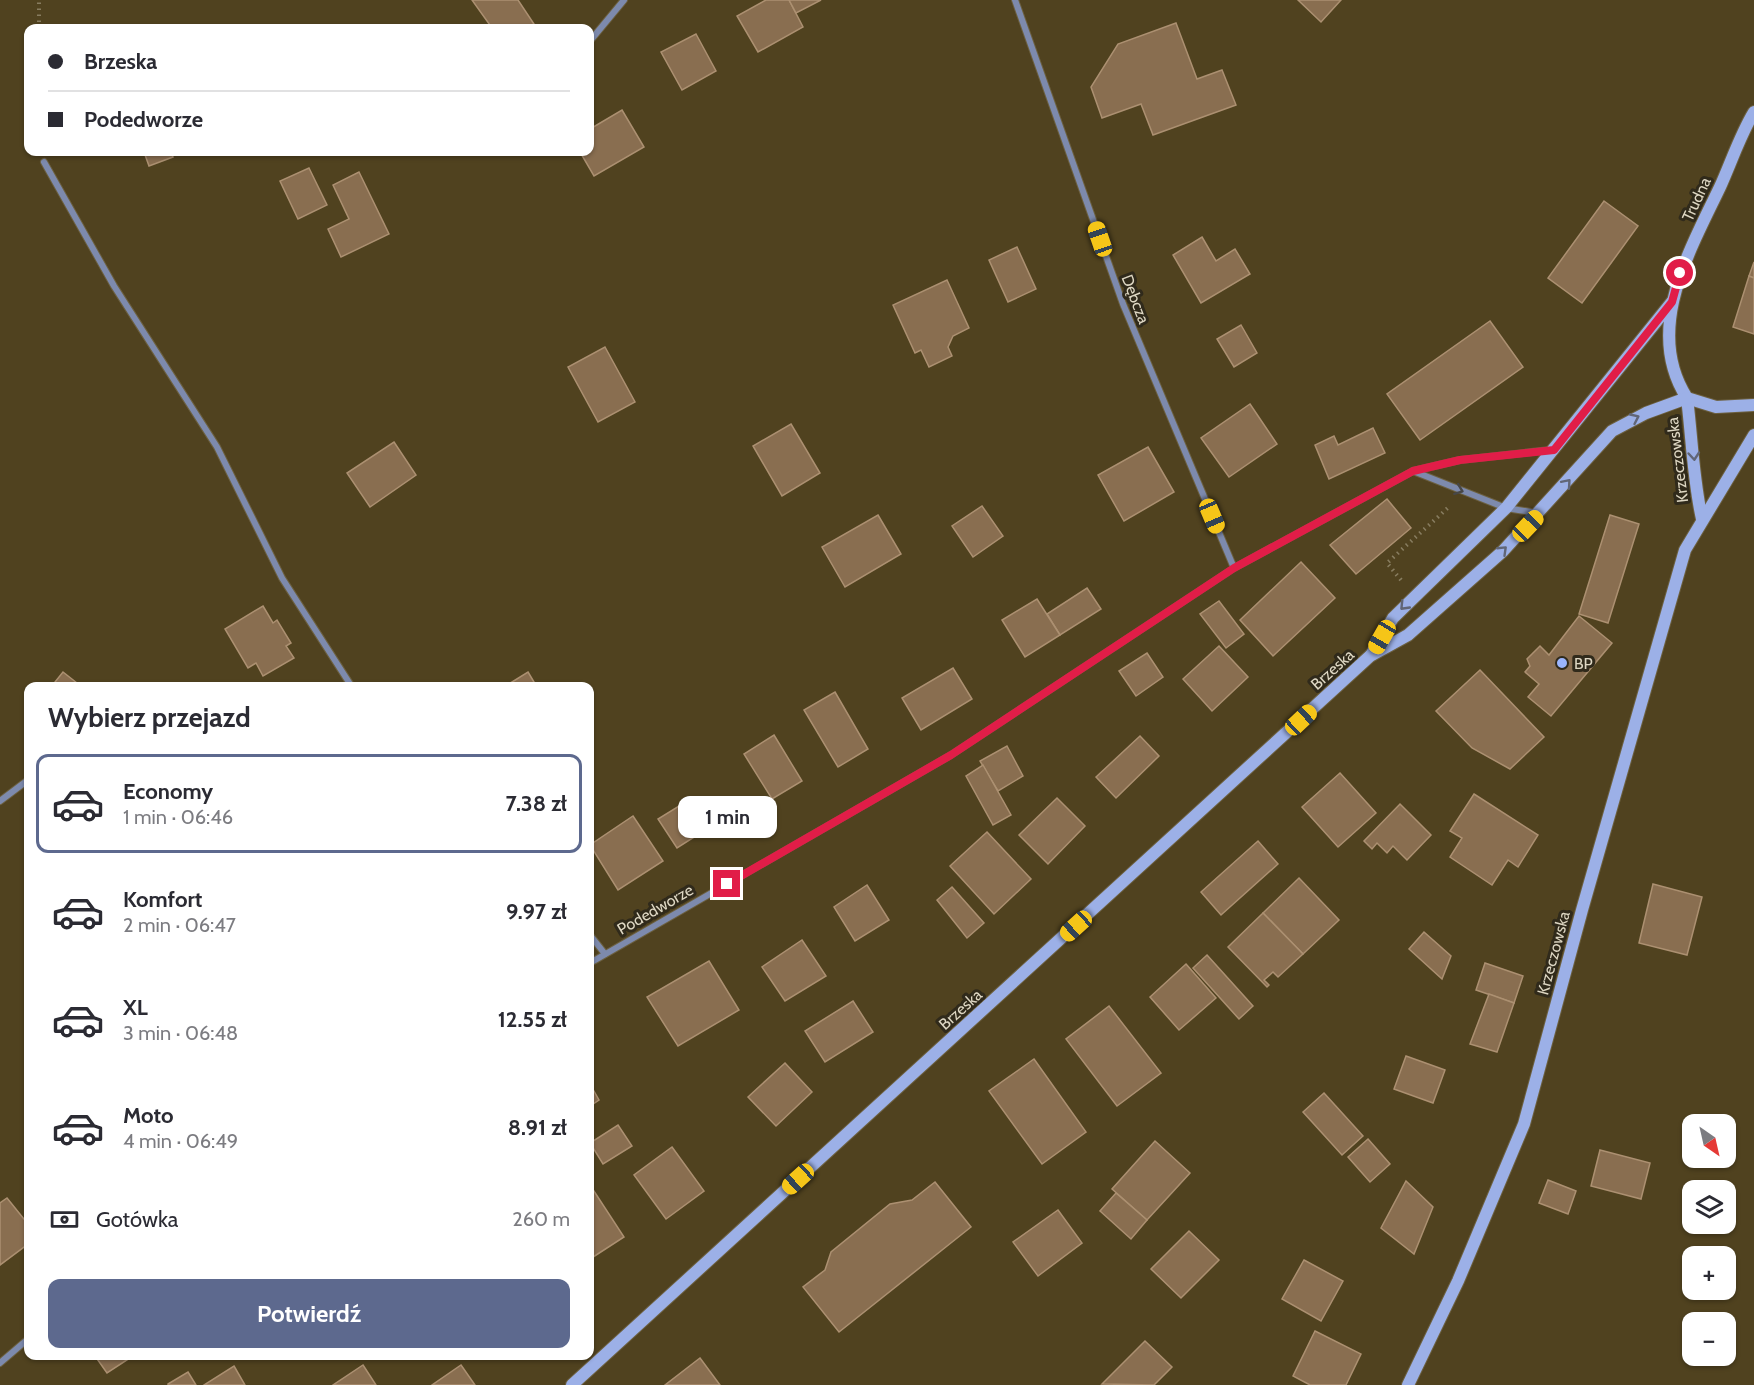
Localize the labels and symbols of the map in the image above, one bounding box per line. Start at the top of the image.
street label: Trudna [1678,174,1715,224]
car [1086,219,1114,259]
route start [1666,259,1693,286]
street label: Dębcza [1117,272,1154,327]
one-way arrow [1629,414,1640,426]
street label: Krzeczowska [1663,416,1692,504]
one-way arrow [1687,452,1700,461]
one-way arrow [1559,479,1570,490]
one-way arrow [1453,483,1464,495]
car [1197,496,1227,536]
car [1509,507,1547,545]
one-way arrow [1497,546,1507,557]
one-way arrow [1400,599,1411,609]
car [1365,617,1399,657]
street label: Brzeska [1307,645,1358,694]
place label: BP [1574,654,1593,673]
marker: BP [1555,656,1569,670]
car [1282,701,1320,739]
callout: 1 min [678,797,777,839]
route end [713,870,740,897]
street label: Podedworze [614,880,697,939]
car [1057,907,1095,945]
street label: Krzeczowska [1533,909,1574,997]
street label: Brzeska [935,985,986,1034]
north arrow [1682,1114,1736,1168]
car [779,1160,817,1198]

